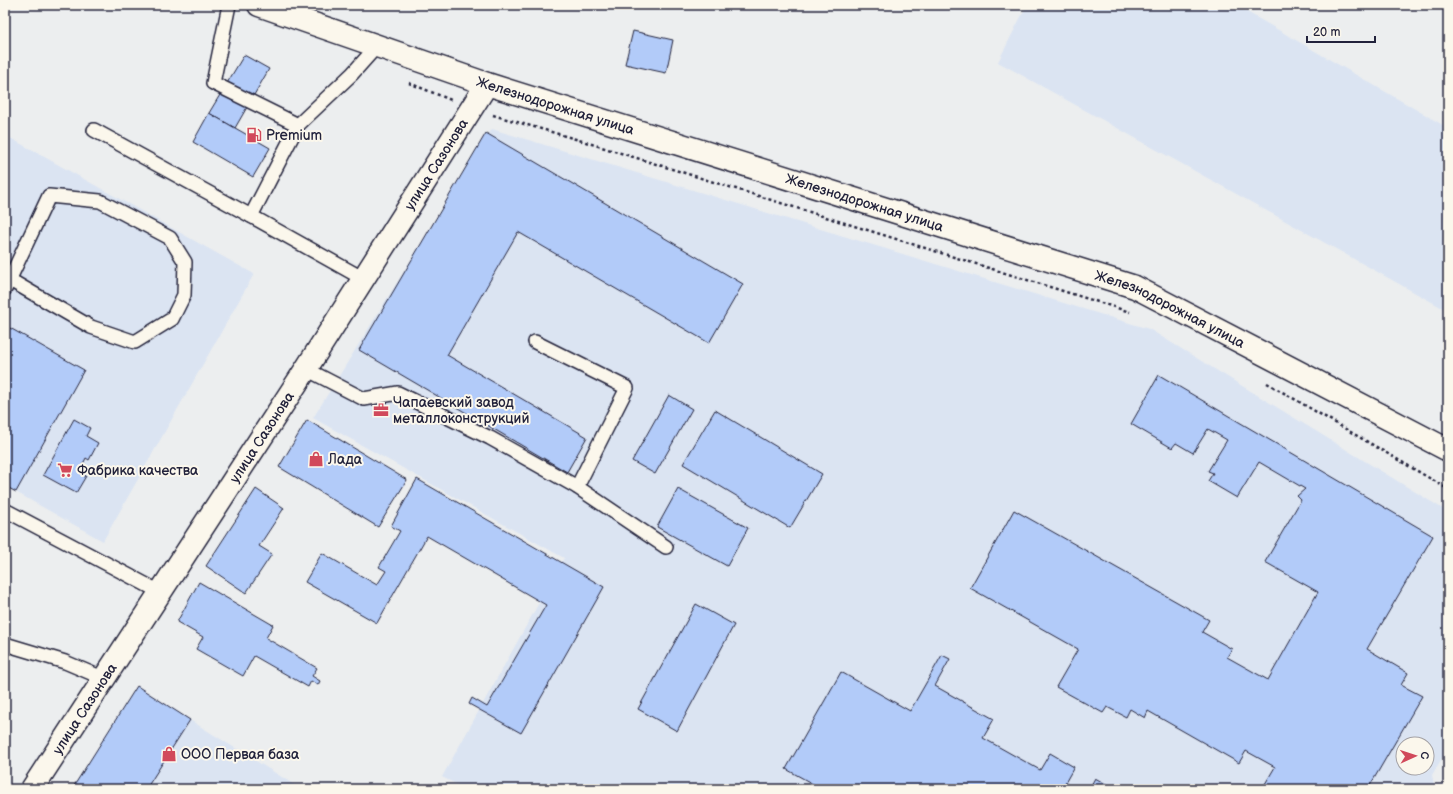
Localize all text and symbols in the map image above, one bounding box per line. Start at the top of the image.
scale bar [1307,18,1375,44]
text: 20 m [1313,25,1340,40]
street label: Железнодорожная улица [474,73,637,138]
street label: улица Сазонова [401,115,472,213]
fuel station icon: Premium [245,126,263,144]
place label: Premium [266,127,322,144]
street label: Железнодорожная улица [784,170,946,235]
street label: Железнодорожная улица [1093,266,1249,352]
street label: улица Сазонова [226,388,298,486]
place label: Чапаевский завод металлоконструкций [393,394,529,427]
office icon: Чапаевский завод металлоконструкций [372,401,390,419]
shop icon: Лада [307,450,325,468]
place label: Лада [327,451,363,468]
supermarket icon: Фабрика качества [56,461,74,479]
place label: Фабрика качества [77,462,199,479]
street label: улица Сазонова [49,659,121,757]
north arrow [1395,736,1435,776]
shop icon: ООО Первая база [160,745,178,763]
place label: ООО Первая база [181,746,300,763]
text: С [1418,751,1431,760]

